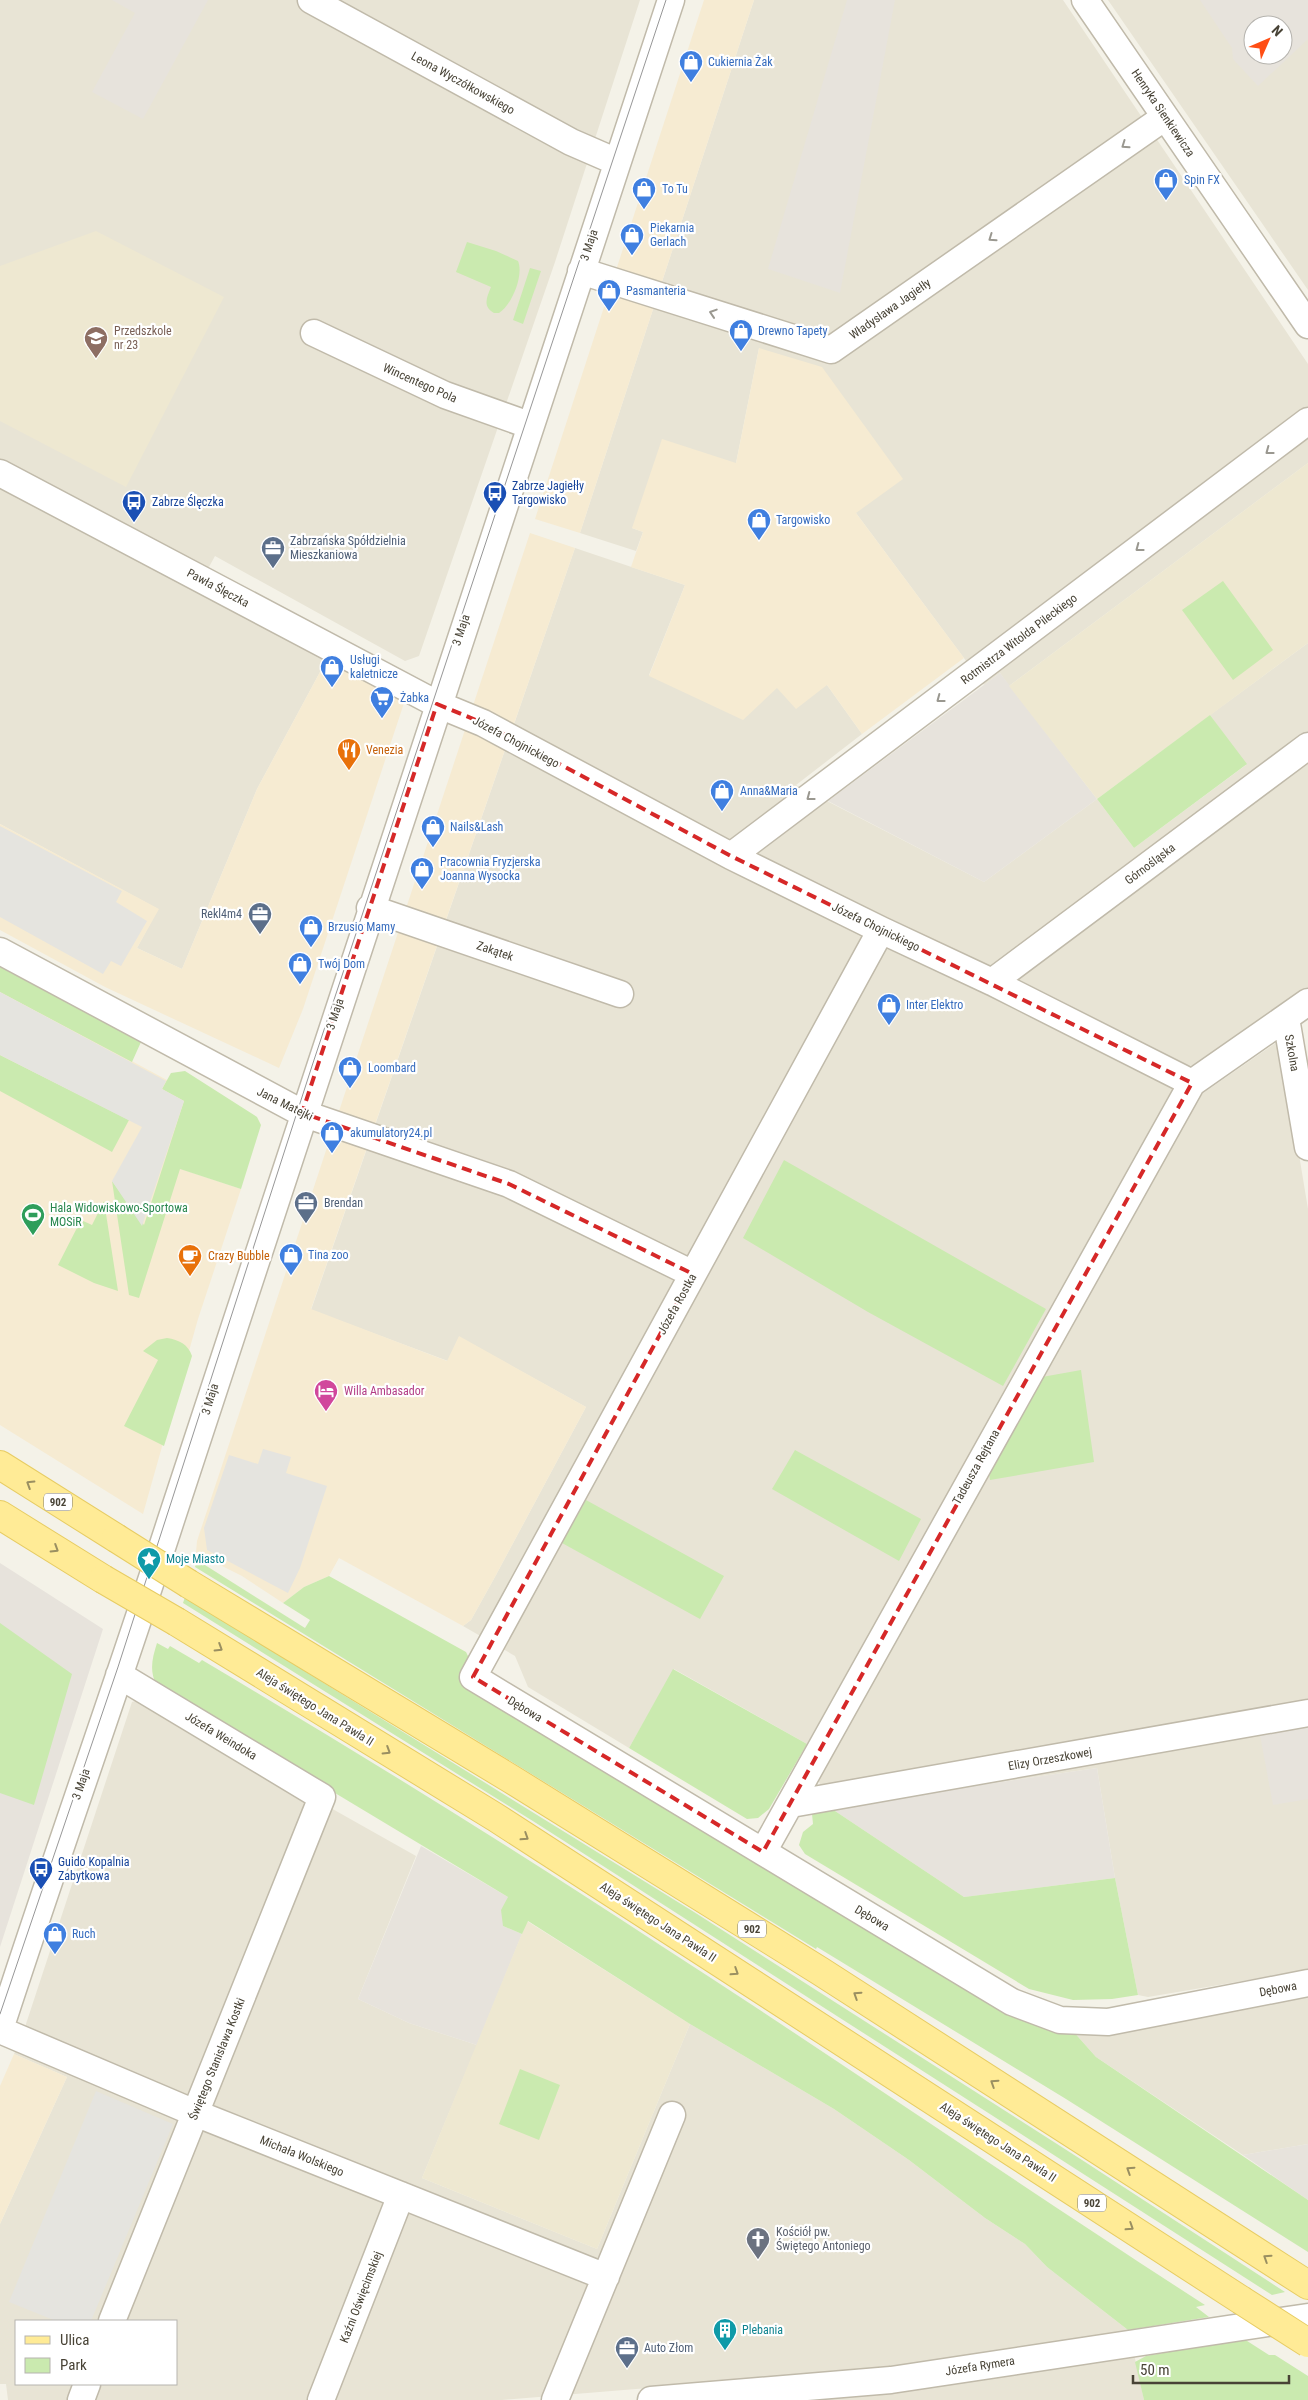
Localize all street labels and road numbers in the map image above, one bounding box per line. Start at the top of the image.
street label: Leona Wyczółkowskiego [409,49,517,117]
street label: Henryka Sienkiewicza [1128,66,1198,160]
street label: 3 Maja [577,227,601,262]
street label: Władysława Jagiełły [847,276,933,342]
street label: Wincentego Pola [381,360,459,406]
street label: Pawła Ślęczka [185,565,252,610]
street label: Rotmistrza Witolda Pileckiego [958,591,1080,687]
street label: 3 Maja [449,612,473,647]
street label: Józefa Chojnickiego [470,713,562,771]
street label: Górnośląska [1122,840,1178,887]
street label: Józefa Chojnickiego [830,900,922,954]
street label: Zakątek [475,938,516,964]
street label: 3 Maja [323,996,347,1031]
street label: Szkolna [1282,1033,1302,1073]
street label: Jana Matejki [255,1084,315,1124]
street label: Józefa Rostka [655,1271,700,1337]
street label: 3 Maja [199,1381,221,1416]
street label: Tadeusza Rejtana [950,1427,1002,1507]
road number: 902 [44,1494,72,1510]
street label: Aleja świętego Jana Pawła II [254,1665,376,1749]
street label: Dębowa [505,1693,545,1725]
street label: Józefa Weindoka [183,1709,260,1763]
street label: Elizy Orzeszkowej [1007,1745,1093,1773]
street label: 3 Maja [69,1766,93,1801]
street label: Aleja świętego Jana Pawła II [597,1879,719,1965]
street label: Dębowa [852,1902,892,1934]
road number: 902 [738,1920,766,1938]
street label: Dębowa [1258,1978,1298,1999]
street label: Świętego Stanisława Kostki [185,1996,248,2122]
street label: Aleja świętego Jana Pawła II [937,2099,1059,2185]
street label: Michała Wolskiego [258,2133,346,2179]
road number: 902 [1078,2194,1106,2212]
street label: Kaźni Oświęcimskiej [337,2249,385,2345]
street label: Józefa Rymera [944,2354,1016,2378]

